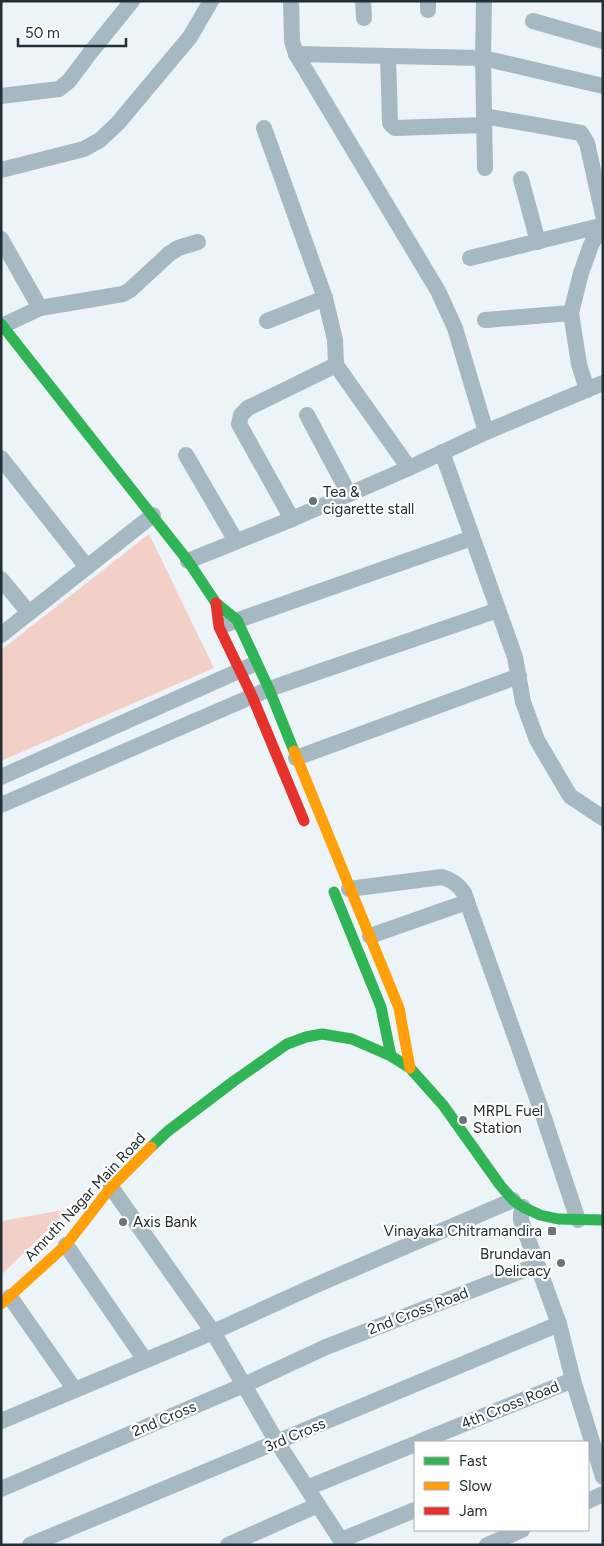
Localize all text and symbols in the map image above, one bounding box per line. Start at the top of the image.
scale bar [18,15,125,47]
text: 50 m [25,24,60,42]
place label: Tea & cigarette stall [323,483,414,518]
marker: Tea & cigarette stall [307,495,319,507]
place label: MRPL Fuel Station [473,1102,543,1137]
marker: MRPL Fuel Station [457,1114,469,1126]
street label: Amruth Nagar Main Road [21,1129,149,1265]
place label: Axis Bank [133,1213,198,1231]
marker: Axis Bank [117,1216,129,1228]
place label: Vinayaka Chitramandira [384,1222,542,1240]
marker: Vinayaka Chitramandira [546,1225,558,1237]
place label: Brundavan Delicacy [480,1245,551,1280]
marker: Brundavan Delicacy [555,1257,567,1269]
street label: 2nd Cross Road [365,1284,471,1338]
street label: 4th Cross Road [458,1377,562,1433]
street label: 2nd Cross [129,1397,199,1441]
street label: 3rd Cross [262,1414,328,1456]
legend [414,1441,589,1531]
text: Fast [459,1452,488,1470]
text: Slow [459,1477,492,1495]
text: Jam [459,1502,487,1520]

